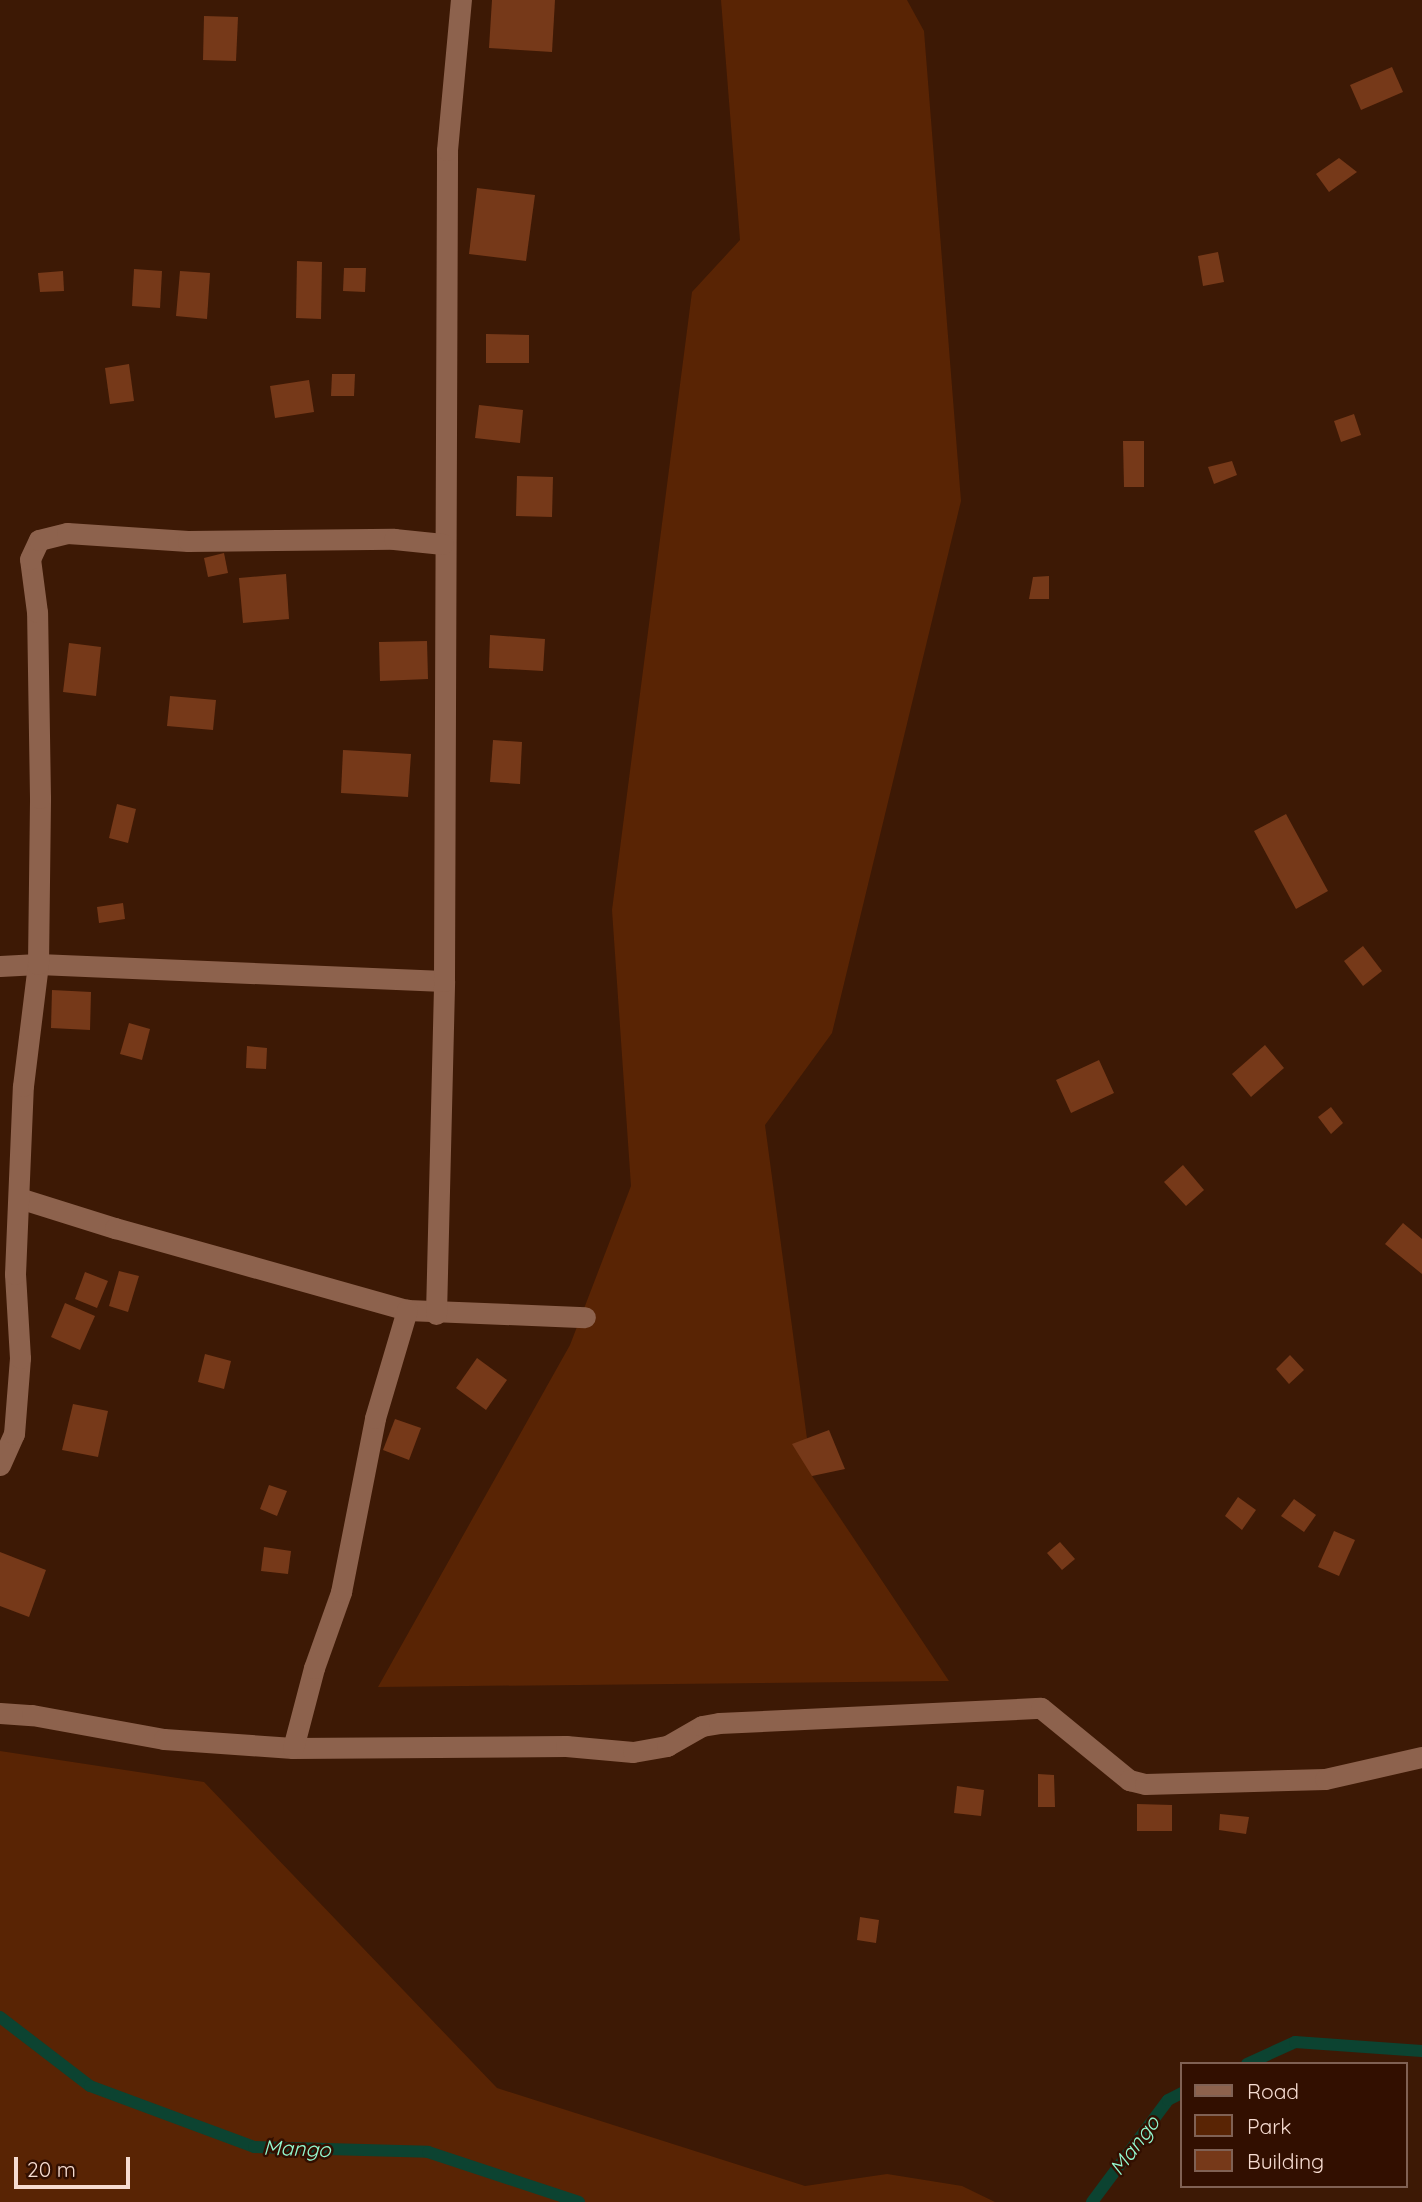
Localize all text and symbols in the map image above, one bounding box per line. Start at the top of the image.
legend [1180,2062,1408,2188]
text: Road [1247,2078,1299,2104]
water label: Mango [1104,2110,1164,2180]
text: Park [1247,2113,1291,2139]
water label: Mango [263,2134,331,2162]
scale bar [18,2142,133,2186]
text: Building [1247,2148,1324,2174]
text: 20 m [27,2156,76,2182]

